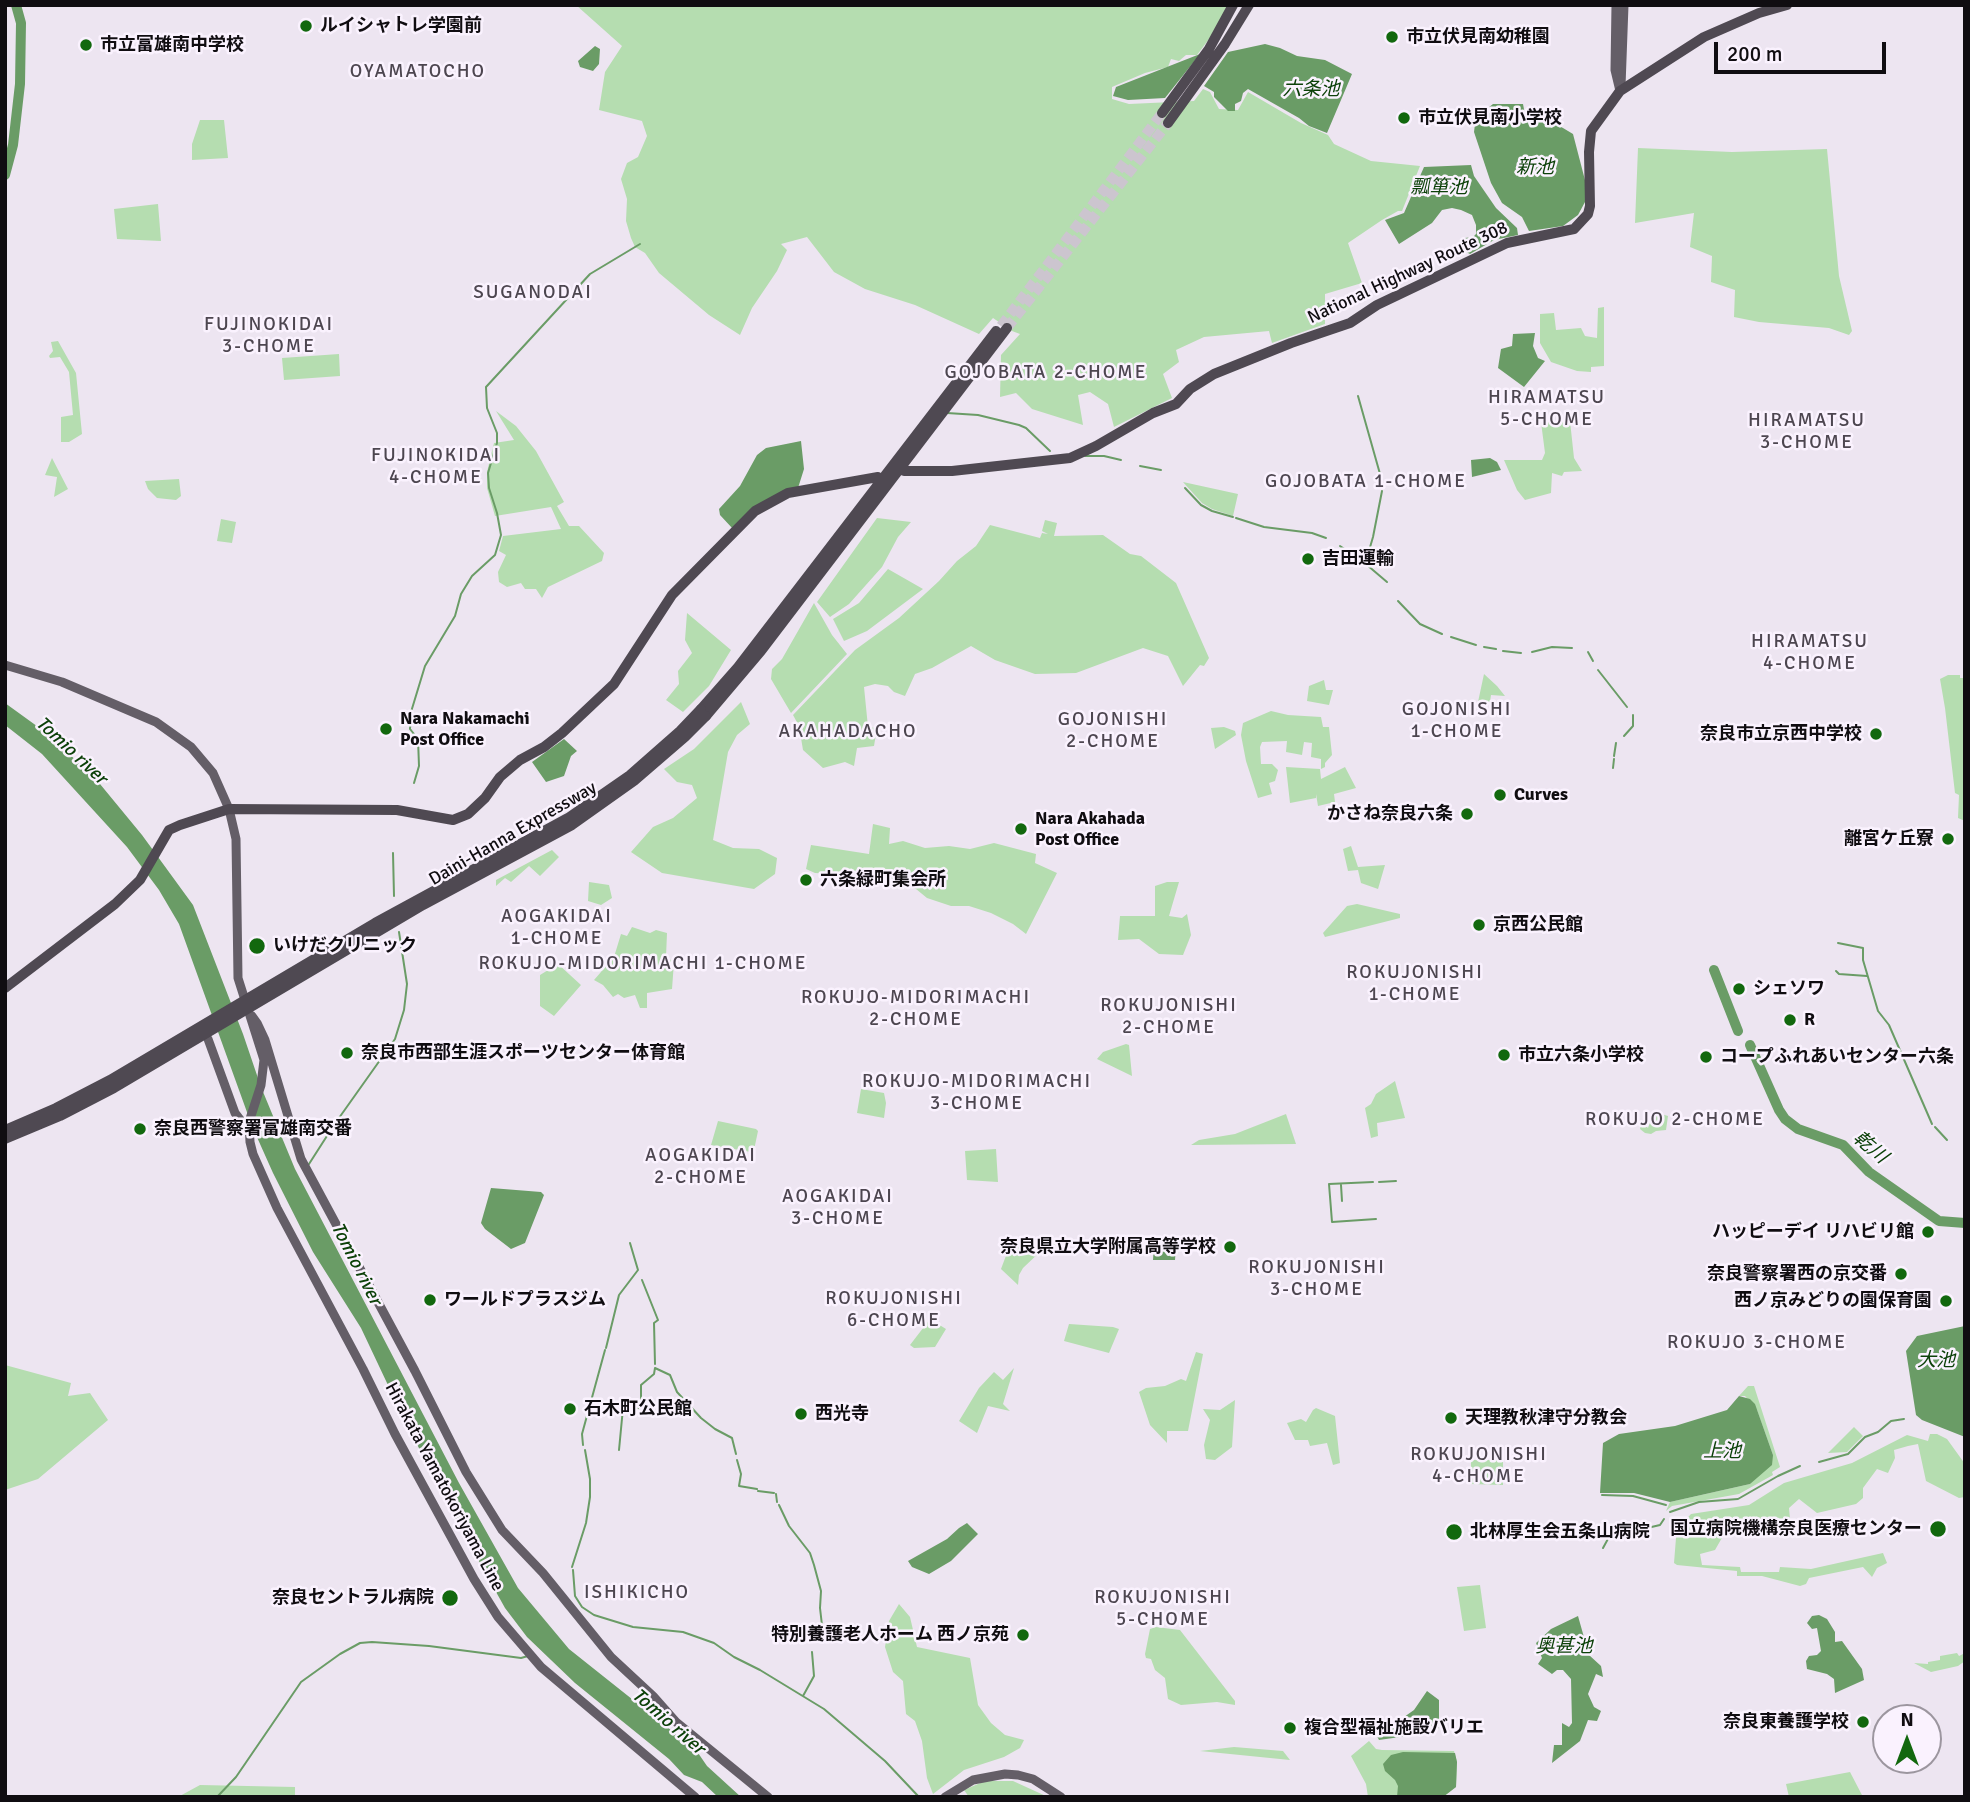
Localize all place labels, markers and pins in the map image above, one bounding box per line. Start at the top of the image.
place label: ルイシャトレ学園前 [320,15,482,37]
marker: ルイシャトレ学園前 [298,18,314,34]
place label: 市立伏見南幼稚園 [1406,26,1550,48]
marker: 市立伏見南幼稚園 [1384,29,1400,45]
place label: 市立富雄南中学校 [100,34,244,56]
marker: 市立富雄南中学校 [78,37,94,53]
place label: 市立伏見南小学校 [1418,107,1562,129]
marker: 市立伏見南小学校 [1396,110,1412,126]
place label: 吉田運輸 [1322,548,1394,570]
marker: 吉田運輸 [1300,551,1316,567]
place label: Nara Nakamachi Post Office [400,708,530,750]
marker: Nara Nakamachi Post Office [378,721,394,737]
place label: 奈良市立京西中学校 [1700,723,1862,745]
marker: 奈良市立京西中学校 [1868,726,1884,742]
place label: Curves [1514,784,1568,806]
marker: Curves [1492,787,1508,803]
place label: かさね奈良六条 [1327,803,1453,825]
marker: かさね奈良六条 [1459,806,1475,822]
place label: Nara Akahada Post Office [1035,808,1145,850]
marker: Nara Akahada Post Office [1013,821,1029,837]
place label: 離宮ケ丘寮 [1844,828,1934,850]
marker: 離宮ケ丘寮 [1940,831,1956,847]
place label: 六条緑町集会所 [820,869,946,891]
marker: 六条緑町集会所 [798,872,814,888]
place label: 京西公民館 [1493,914,1583,936]
marker: 京西公民館 [1471,917,1487,933]
place label: いけだクリニック [273,935,417,957]
marker: いけだクリニック [247,936,267,956]
place label: シェソワ [1753,978,1825,1000]
marker: シェソワ [1731,981,1747,997]
place label: R [1804,1009,1815,1031]
marker: R [1782,1012,1798,1028]
place label: 奈良市西部生涯スポーツセンター体育館 [361,1042,685,1064]
place label: 市立六条小学校 [1518,1044,1644,1066]
marker: 奈良市西部生涯スポーツセンター体育館 [339,1045,355,1061]
place label: コープふれあいセンター六条 [1720,1046,1954,1068]
marker: 市立六条小学校 [1496,1047,1512,1063]
marker: コープふれあいセンター六条 [1698,1049,1714,1065]
place label: 奈良西警察署富雄南交番 [154,1118,352,1140]
marker: 奈良西警察署富雄南交番 [132,1121,148,1137]
place label: ハッピーデイ リハビリ館 [1712,1221,1914,1243]
marker: ハッピーデイ リハビリ館 [1920,1224,1936,1240]
place label: 奈良県立大学附属高等学校 [1000,1236,1216,1258]
marker: 奈良県立大学附属高等学校 [1222,1239,1238,1255]
place label: 奈良警察署西の京交番 [1707,1263,1887,1285]
marker: 奈良警察署西の京交番 [1893,1266,1909,1282]
place label: ワールドプラスジム [444,1289,606,1311]
place label: 西ノ京みどりの園保育園 [1734,1290,1932,1312]
marker: ワールドプラスジム [422,1292,438,1308]
marker: 西ノ京みどりの園保育園 [1938,1293,1954,1309]
place label: 石木町公民館 [584,1398,692,1420]
marker: 石木町公民館 [562,1401,578,1417]
place label: 西光寺 [815,1403,869,1425]
marker: 西光寺 [793,1406,809,1422]
place label: 天理教秋津守分教会 [1465,1407,1627,1429]
marker: 天理教秋津守分教会 [1443,1410,1459,1426]
place label: 国立病院機構奈良医療センター [1670,1518,1922,1540]
marker: 国立病院機構奈良医療センター [1928,1519,1948,1539]
place label: 北林厚生会五条山病院 [1470,1521,1650,1543]
marker: 北林厚生会五条山病院 [1444,1522,1464,1542]
place label: 奈良セントラル病院 [272,1587,434,1609]
marker: 奈良セントラル病院 [440,1588,460,1608]
place label: 特別養護老人ホーム 西ノ京苑 [771,1624,1009,1646]
marker: 特別養護老人ホーム 西ノ京苑 [1015,1627,1031,1643]
place label: 奈良東養護学校 [1723,1711,1849,1733]
marker: 奈良東養護学校 [1855,1714,1871,1730]
place label: 複合型福祉施設バリエ [1304,1717,1484,1739]
marker: 複合型福祉施設バリエ [1282,1720,1298,1736]

